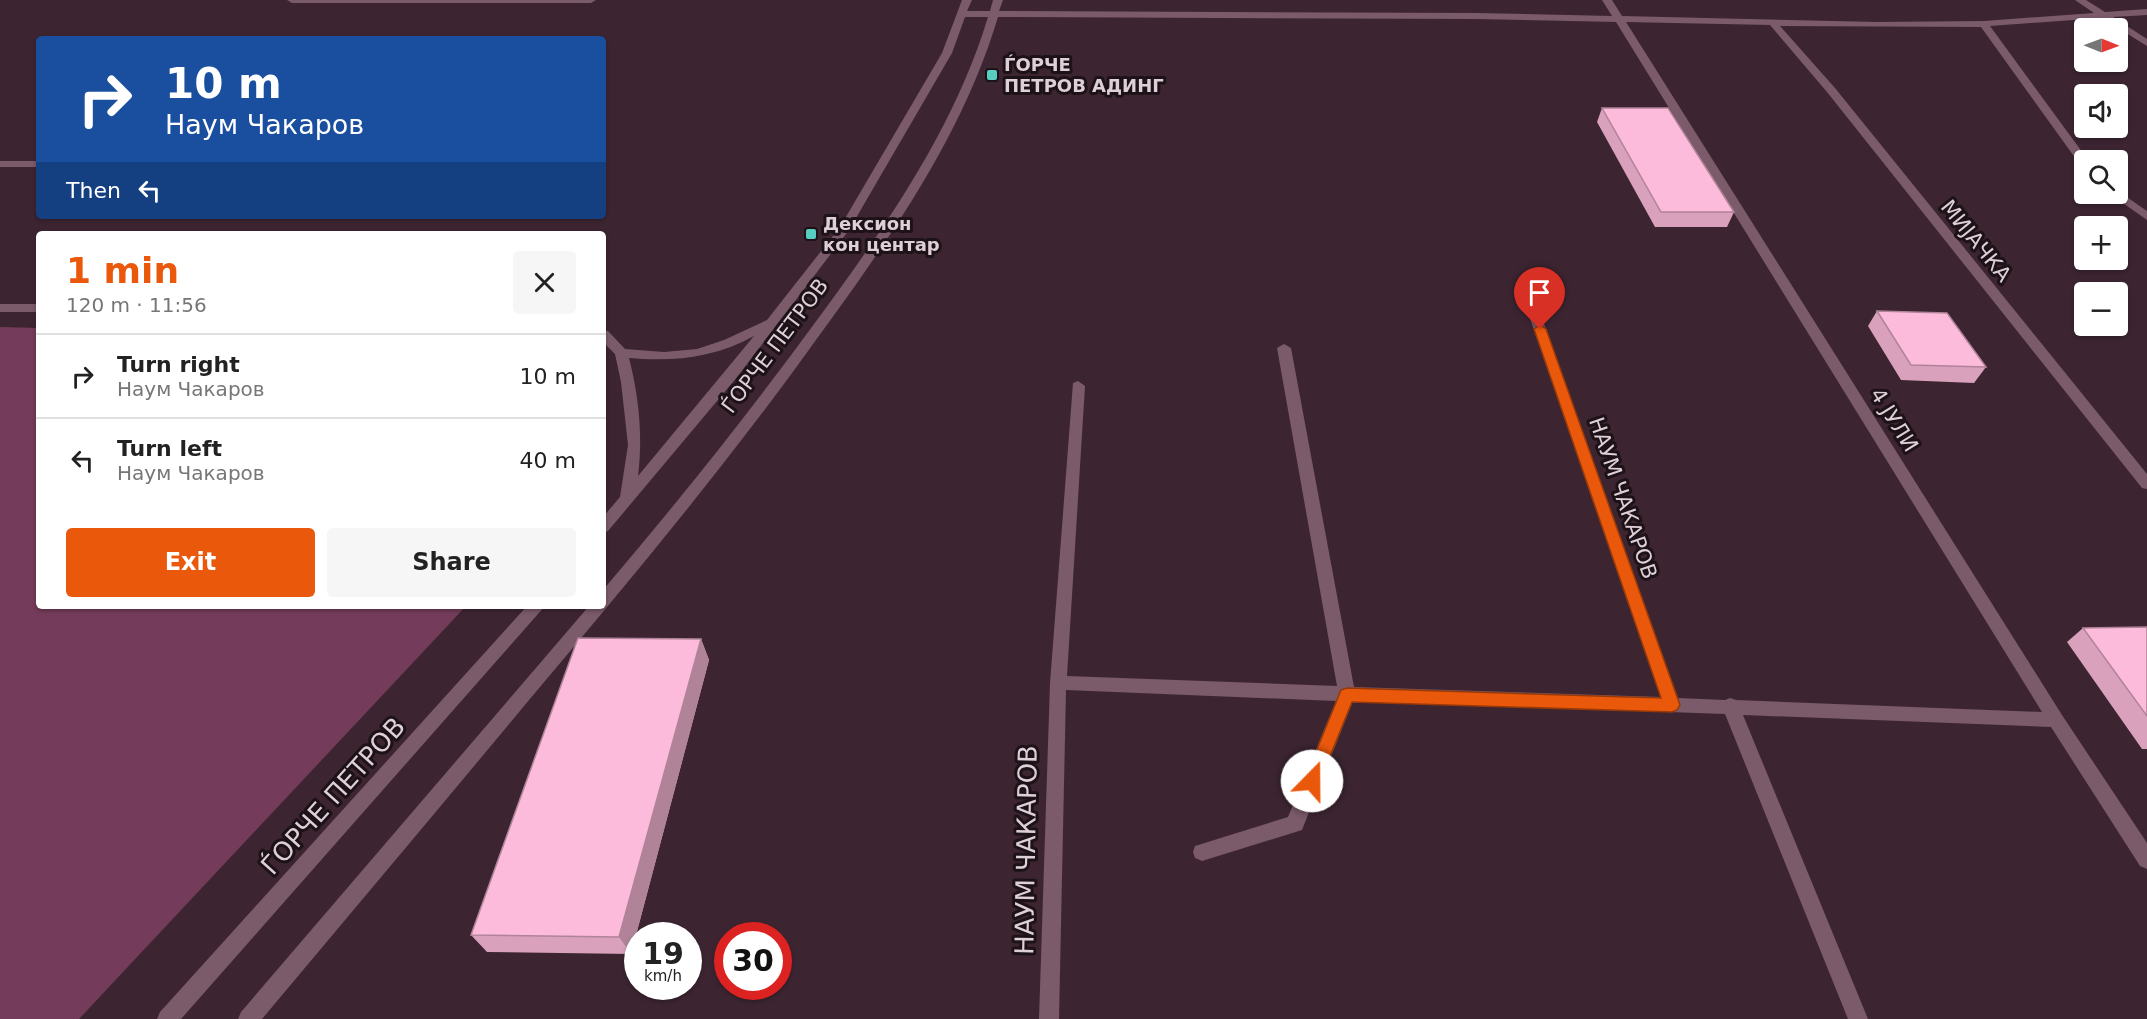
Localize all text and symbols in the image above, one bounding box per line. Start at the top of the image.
north arrow [2074,18,2128,72]
map controls [2074,18,2128,336]
place label: ЃОРЧЕ ПЕТРОВ АДИНГ [1004,54,1164,96]
text: 10 m [165,59,282,108]
icon: right [66,60,144,138]
marker: ЃОРЧЕ ПЕТРОВ АДИНГ [985,68,999,82]
button: sound [2074,84,2128,138]
text: Наум Чакаров [165,109,364,140]
button: search [2074,150,2128,204]
icon: left [133,174,166,207]
text: Then [66,178,121,203]
street label: МИЈАЧКА [1936,195,2017,287]
place label: Дексион кон центар [823,213,940,255]
button: + [2074,216,2128,270]
marker: Дексион кон центар [804,227,818,241]
text: 1 min [66,250,179,291]
button: close [513,251,576,314]
pin [1514,267,1565,329]
street label: ЃОРЧЕ ПЕТРОВ [716,274,833,418]
icon: arrive [1523,276,1556,309]
button: − [2074,282,2128,336]
text: 120 m · 11:56 [66,293,207,317]
text: Turn right [117,352,240,377]
icon: right [66,360,99,393]
text: 10 m [520,364,576,389]
text: Наум Чакаров [117,377,265,401]
street label: 4 ЈУЛИ [1865,384,1923,456]
street label: НАУМ ЧАКАРОВ [1584,414,1662,582]
text: Turn left [117,436,222,461]
icon: left [66,444,99,477]
text: 40 m [520,448,576,473]
text: Наум Чакаров [117,461,265,485]
button: Exit [66,528,315,597]
button: Share [327,528,576,597]
street label: ЃОРЧЕ ПЕТРОВ [254,711,411,880]
street label: НАУМ ЧАКАРОВ [1009,745,1043,955]
position arrow [1280,749,1344,813]
speed limit sign: 30 [714,922,792,1000]
text: 19 [642,936,684,971]
text: km/h [644,967,682,985]

